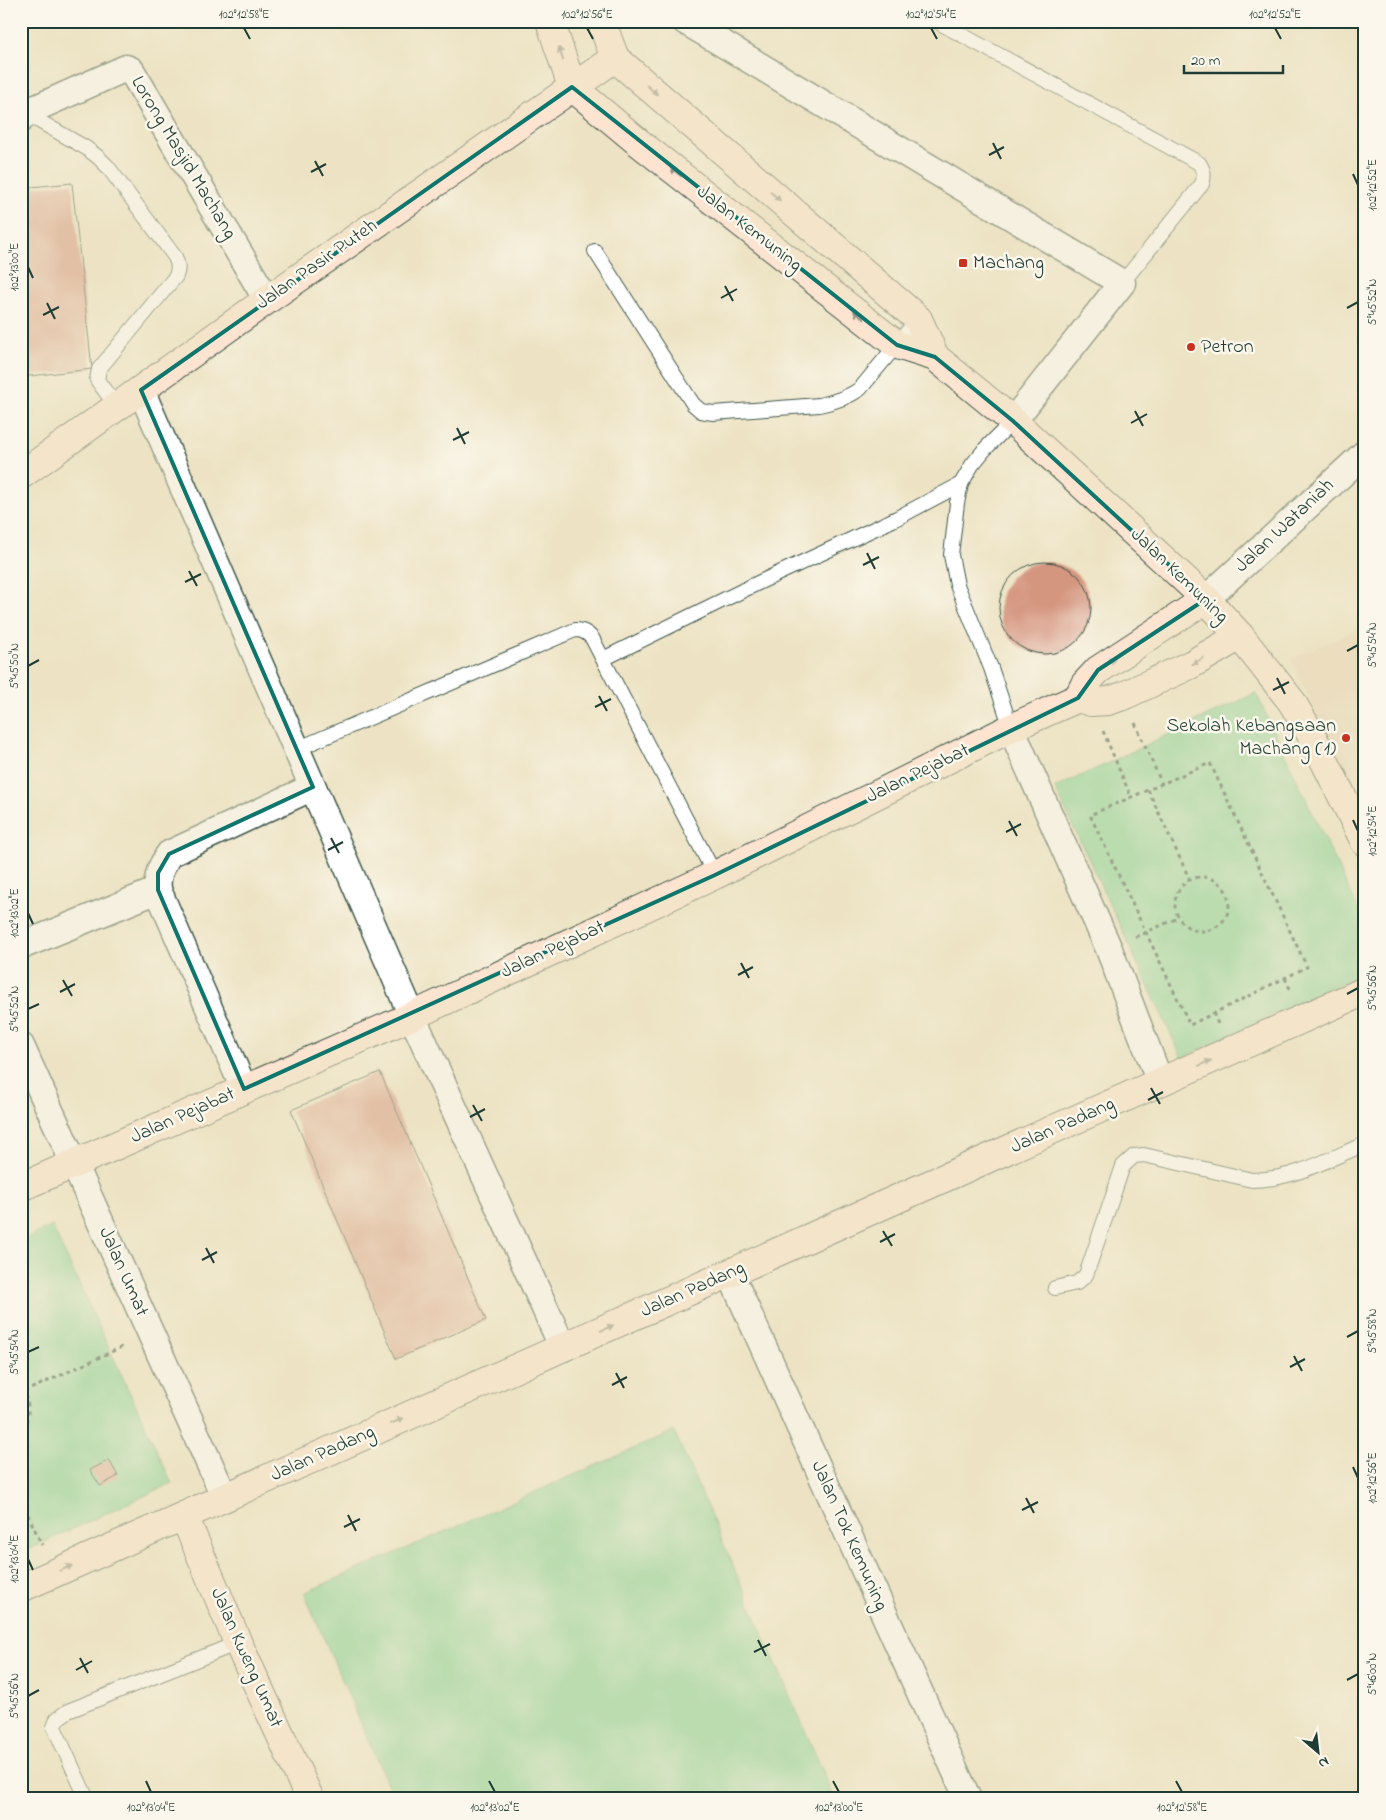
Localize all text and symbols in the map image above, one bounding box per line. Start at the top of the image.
text: 102°12'58"E [219,6,269,24]
text: 102°12'56"E [561,6,613,24]
text: 102°12'54"E [905,6,957,24]
text: 102°12'52"E [1249,6,1301,24]
scale bar [1184,42,1282,74]
one-way arrow [557,46,565,61]
text: 20 m [1191,50,1221,72]
street label: Lorong Masjid Machang [122,71,243,246]
one-way arrow [646,84,658,95]
text: 102°12'52"E [1364,159,1382,211]
one-way arrow [669,167,683,177]
street label: Jalan Kemuning [689,178,808,280]
one-way arrow [769,190,781,202]
street label: Jalan Pasir Puteh [250,212,384,318]
text: 102°13'00"E [6,243,24,291]
place label: Machang [973,249,1044,279]
marker: Machang [957,257,969,269]
text: 5°45'52"N [1364,279,1382,325]
one-way arrow [853,310,866,321]
place label: Petron [1201,333,1254,362]
marker: Petron [1185,341,1197,353]
street label: Jalan Wataniah [1229,472,1341,580]
street label: Jalan Kemuning [1122,521,1235,631]
text: 5°45'54"N [1364,622,1382,668]
text: 5°45'50"N [6,643,24,689]
one-way arrow [1191,656,1204,665]
one-way arrow [1102,658,1116,667]
place label: Sekolah Kebangsaan Machang (1) [1166,712,1336,765]
marker: Sekolah Kebangsaan Machang (1) [1340,732,1352,744]
street label: Jalan Pejabat [861,736,975,812]
text: 102°12'54"E [1364,805,1382,857]
text: 102°13'02"E [6,888,24,938]
street label: Jalan Pejabat [496,913,610,987]
text: 5°45'56"N [1364,965,1382,1011]
text: 5°45'52"N [6,986,24,1032]
one-way arrow [1198,1058,1212,1066]
street label: Jalan Pejabat [126,1080,240,1152]
street label: Jalan Padang [1006,1090,1120,1163]
street label: Jalan Umat [90,1223,156,1322]
street label: Jalan Padang [636,1254,750,1327]
text: 5°45'58"N [1364,1308,1382,1354]
one-way arrow [600,1323,614,1331]
text: 5°45'54"N [6,1329,24,1375]
one-way arrow [390,1417,404,1425]
street label: Jalan Padang [266,1418,380,1491]
text: 102°12'56"E [1364,1452,1382,1504]
street label: Jalan Tok Kemuning [802,1456,895,1616]
text: 102°13'04"E [6,1535,24,1583]
one-way arrow [59,1564,73,1572]
street label: Jalan Kweng Umat [201,1583,290,1733]
text: 5°46'00"N [1364,1653,1382,1695]
text: 5°45'56"N [6,1673,24,1719]
north arrow [1294,1728,1344,1778]
text: N [1314,1751,1333,1774]
text: 102°13'04"E [127,1799,175,1817]
text: 102°13'02"E [470,1799,520,1817]
text: 102°13'00"E [815,1799,863,1817]
text: 102°12'58"E [1157,1799,1207,1817]

